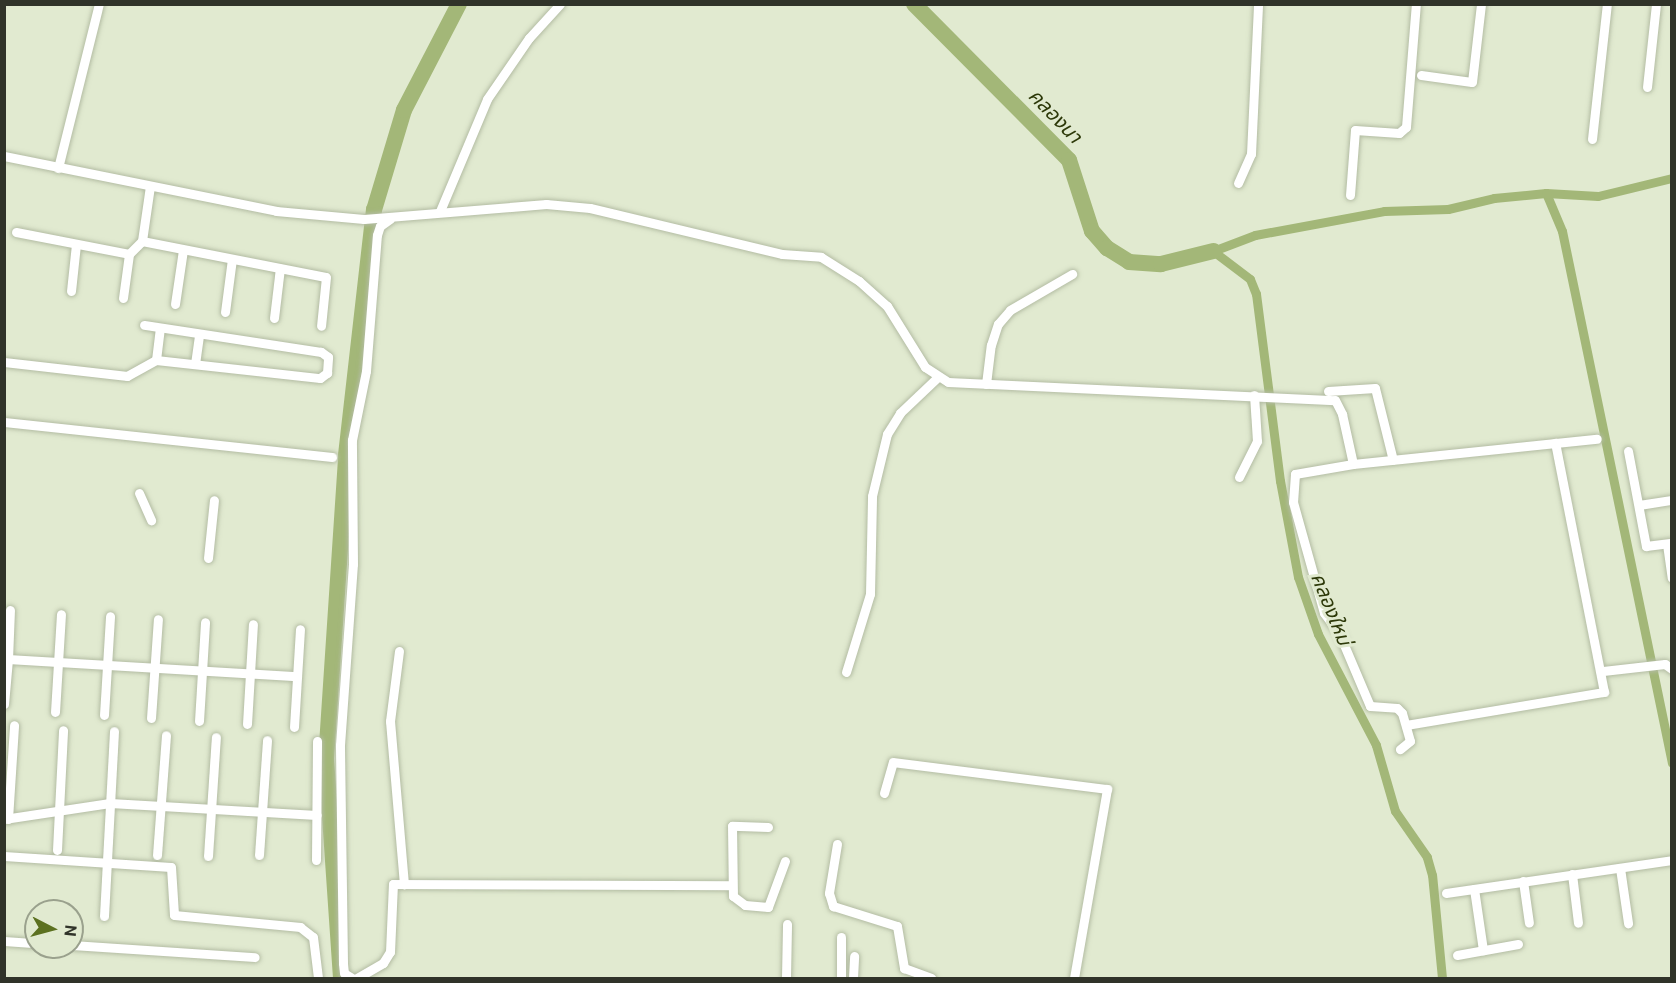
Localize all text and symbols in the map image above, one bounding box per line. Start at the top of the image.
water label: คลองนา [1023,84,1087,148]
water label: คลองใหม่ [1306,569,1356,649]
north arrow [24,899,84,959]
text: N [60,924,80,937]

